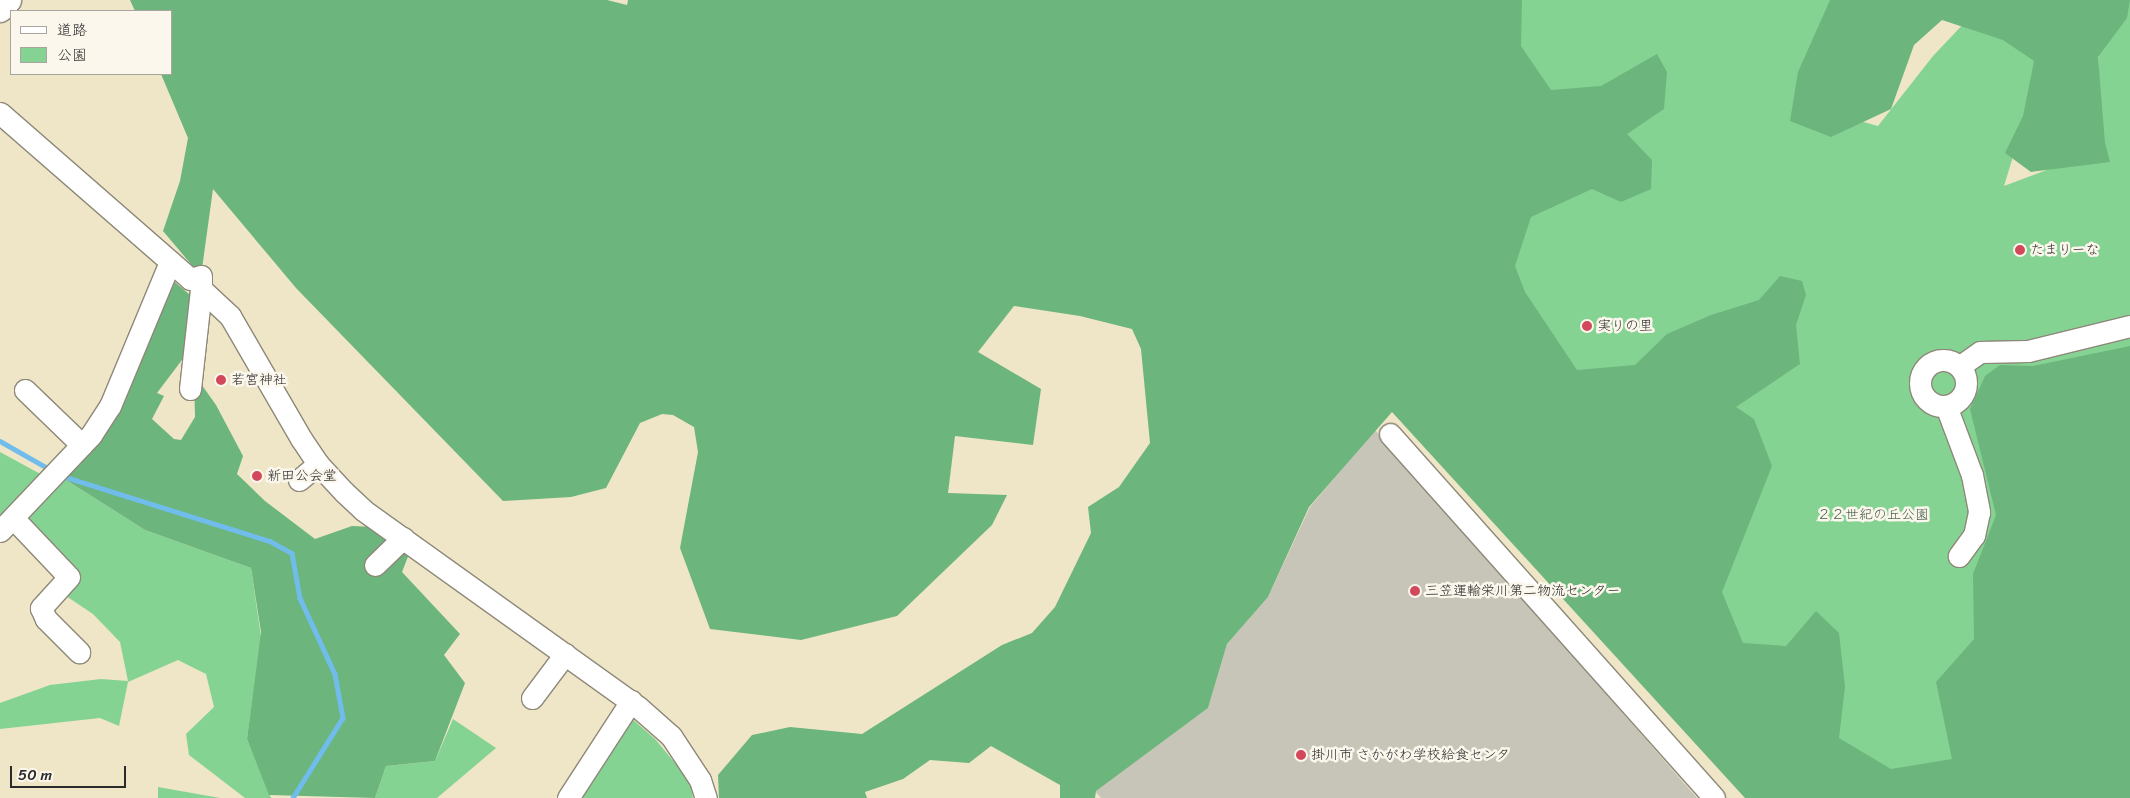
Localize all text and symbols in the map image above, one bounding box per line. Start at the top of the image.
legend [10,10,172,75]
text: 道路 [57,17,87,43]
text: 公園 [57,42,87,68]
place label: たまりーな [2030,242,2099,258]
marker: たまりーな [2014,244,2026,256]
place label: 実りの里 [1597,318,1653,334]
marker: 実りの里 [1581,320,1593,332]
place label: 若宮神社 [231,372,287,388]
marker: 若宮神社 [215,374,227,386]
place label: 新田公会堂 [267,468,337,484]
marker: 新田公会堂 [251,470,263,482]
park label: ２２世紀の丘公園 [1817,507,1929,523]
place label: 三笠運輸栄川第二物流センター [1425,583,1621,599]
marker: 三笠運輸栄川第二物流センター [1409,585,1421,597]
place label: 掛川市 さかがわ学校給食センタ [1311,747,1511,763]
marker: 掛川市 さかがわ学校給食センタ [1295,749,1307,761]
scale bar [12,756,129,788]
text: 50 m [18,762,52,788]

